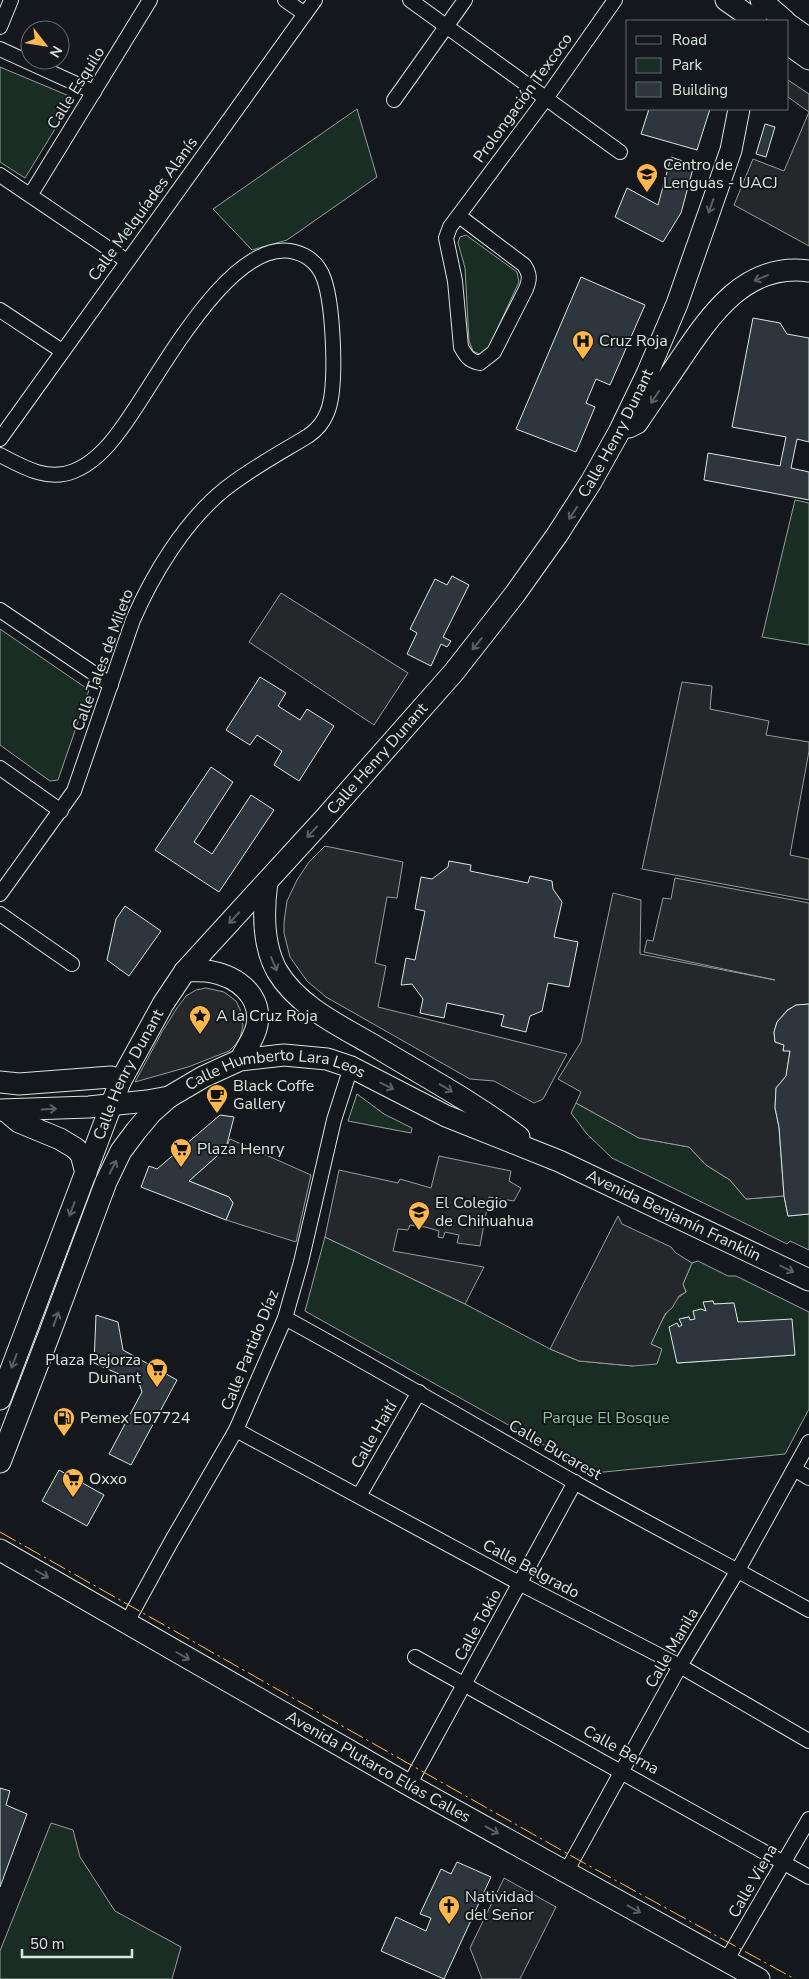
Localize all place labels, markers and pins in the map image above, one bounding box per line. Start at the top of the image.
place label: Centro de Lenguas - UACJ [663,154,778,194]
school or university icon: Centro de Lenguas - UACJ [635,162,659,193]
hospital icon: Cruz Roja [571,329,595,360]
place label: Cruz Roja [599,330,668,352]
place icon: A la Cruz Roja [188,1004,212,1035]
place label: A la Cruz Roja [216,1005,318,1027]
place label: Black Coffe Gallery [233,1075,314,1115]
cafe icon: Black Coffe Gallery [205,1083,229,1114]
supermarket icon: Plaza Henry [169,1137,193,1168]
place label: Plaza Henry [197,1138,285,1160]
place label: El Colegio de Chihuahua [435,1192,534,1232]
school or university icon: El Colegio de Chihuahua [407,1200,431,1231]
place label: Plaza Pejorza Dunant [45,1349,141,1389]
supermarket icon: Plaza Pejorza Dunant [145,1357,169,1388]
fuel station icon: Pemex E07724 [52,1406,76,1437]
place label: Pemex E07724 [80,1407,191,1429]
supermarket icon: Oxxo [61,1467,85,1498]
place label: Oxxo [89,1468,127,1490]
place label: Natividad del Señor [465,1886,534,1926]
church icon: Natividad del Señor [437,1894,461,1925]

